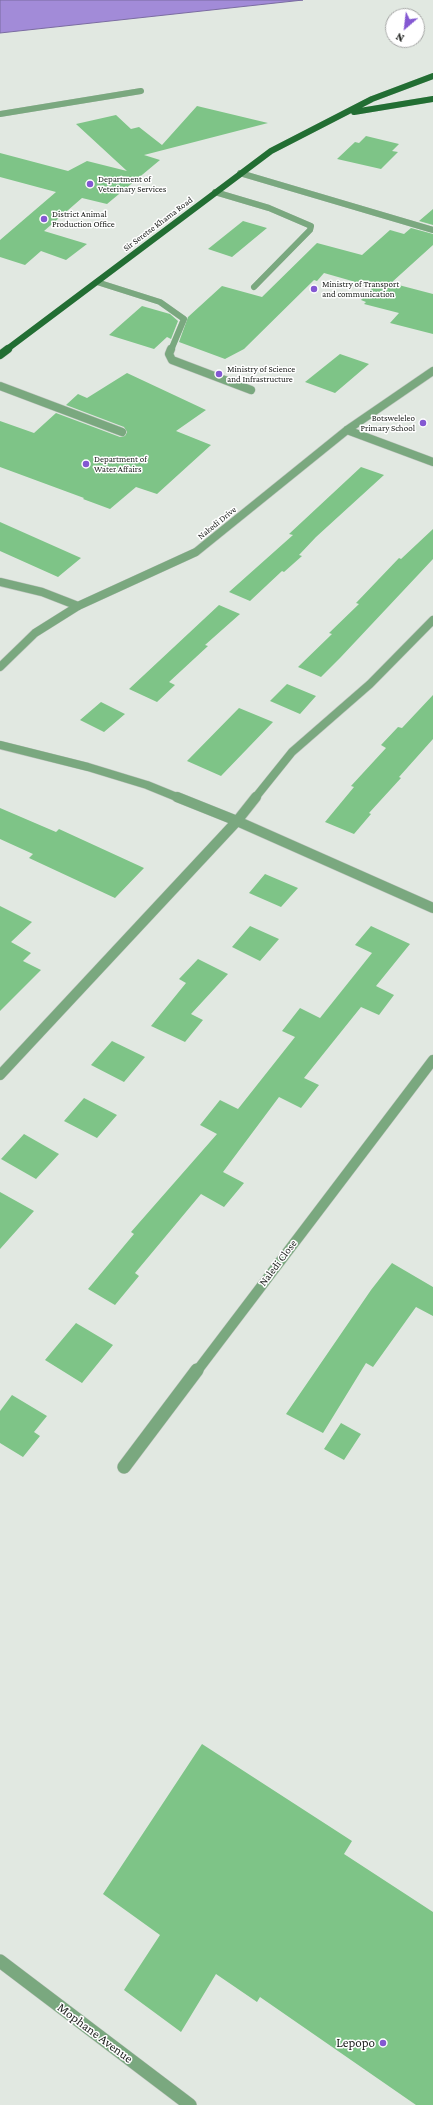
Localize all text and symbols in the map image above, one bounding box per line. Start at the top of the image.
north arrow [385,8,425,48]
text: N [394,31,406,45]
place label: Department of Veterinary Services [98,174,166,195]
marker: Department of Veterinary Services [85,179,95,189]
street label: Sir Seretse Khama Road [121,194,195,254]
place label: District Animal Production Office [52,209,115,230]
marker: District Animal Production Office [39,214,49,224]
place label: Ministry of Transport and communication [322,279,399,300]
marker: Ministry of Transport and communication [309,284,319,294]
place label: Ministry of Science and Infrastructure [227,364,295,385]
marker: Ministry of Science and Infrastructure [214,369,224,379]
place label: Botsweleleo Primary School [360,413,415,434]
marker: Botsweleleo Primary School [418,418,428,428]
place label: Department of Water Affairs [94,454,147,475]
marker: Department of Water Affairs [81,459,91,469]
street label: Nakedi Drive [196,504,238,542]
street label: Naledi Close [256,1237,300,1289]
street label: Mophane Avenue [54,2000,136,2066]
place label: Lepopo [336,2035,375,2051]
marker: Lepopo [378,2038,388,2048]

